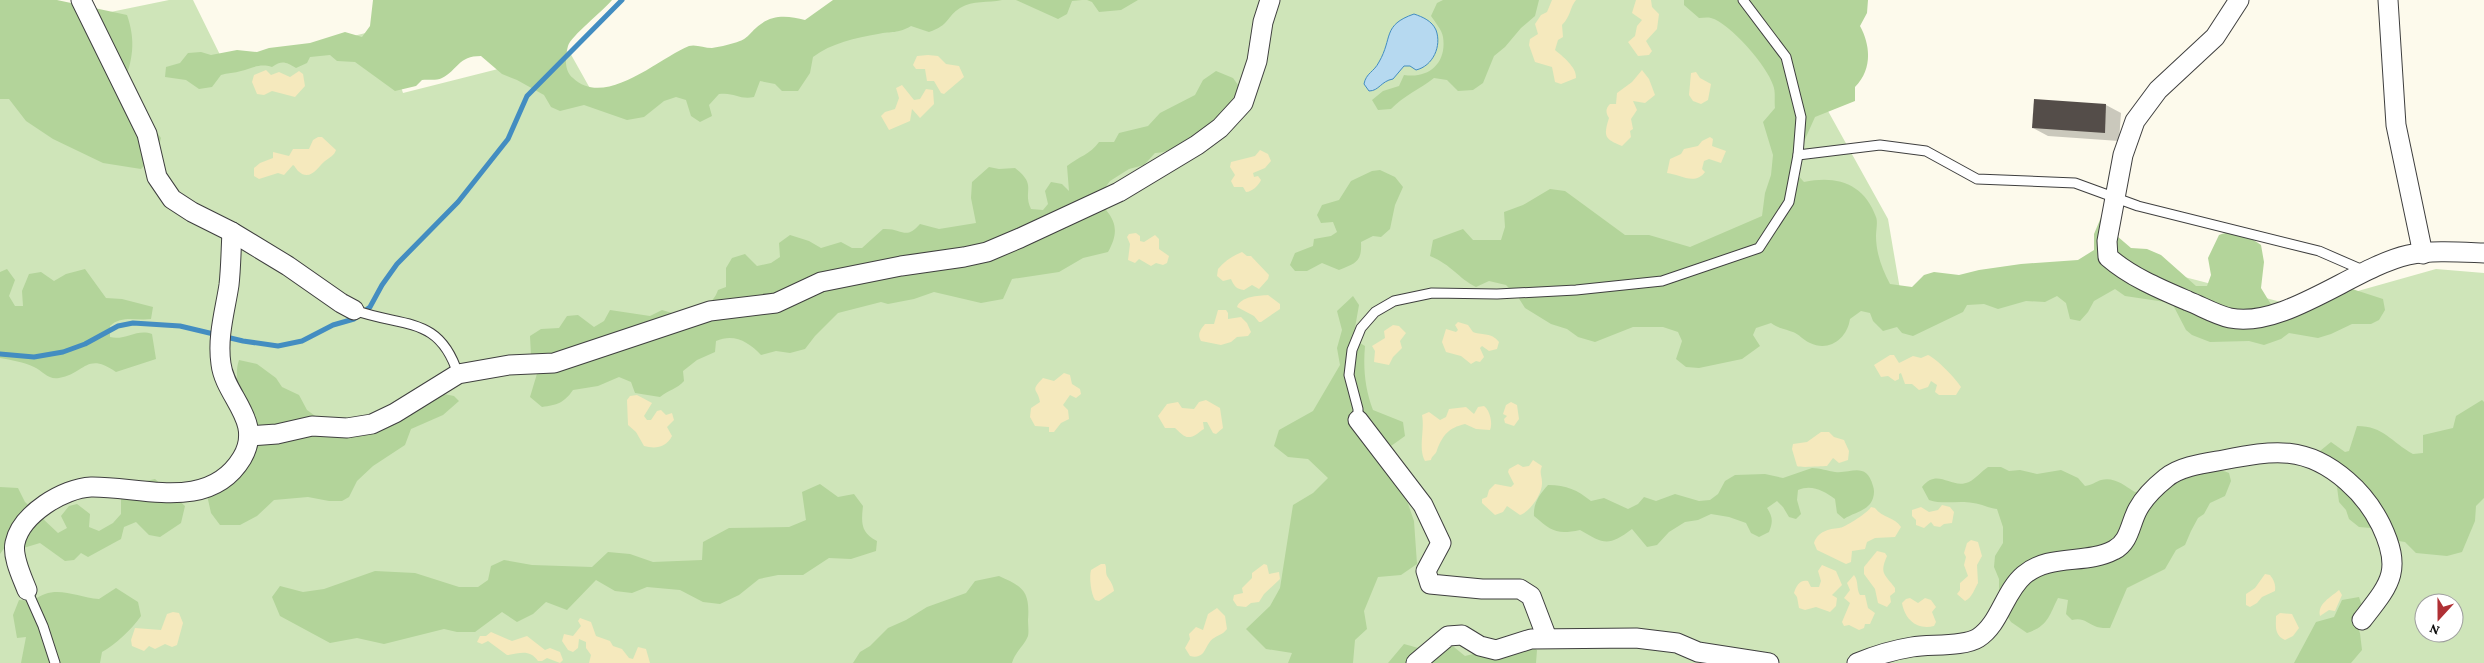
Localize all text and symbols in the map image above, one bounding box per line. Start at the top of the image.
north arrow [2414,593,2464,643]
text: N [2427,621,2442,639]

